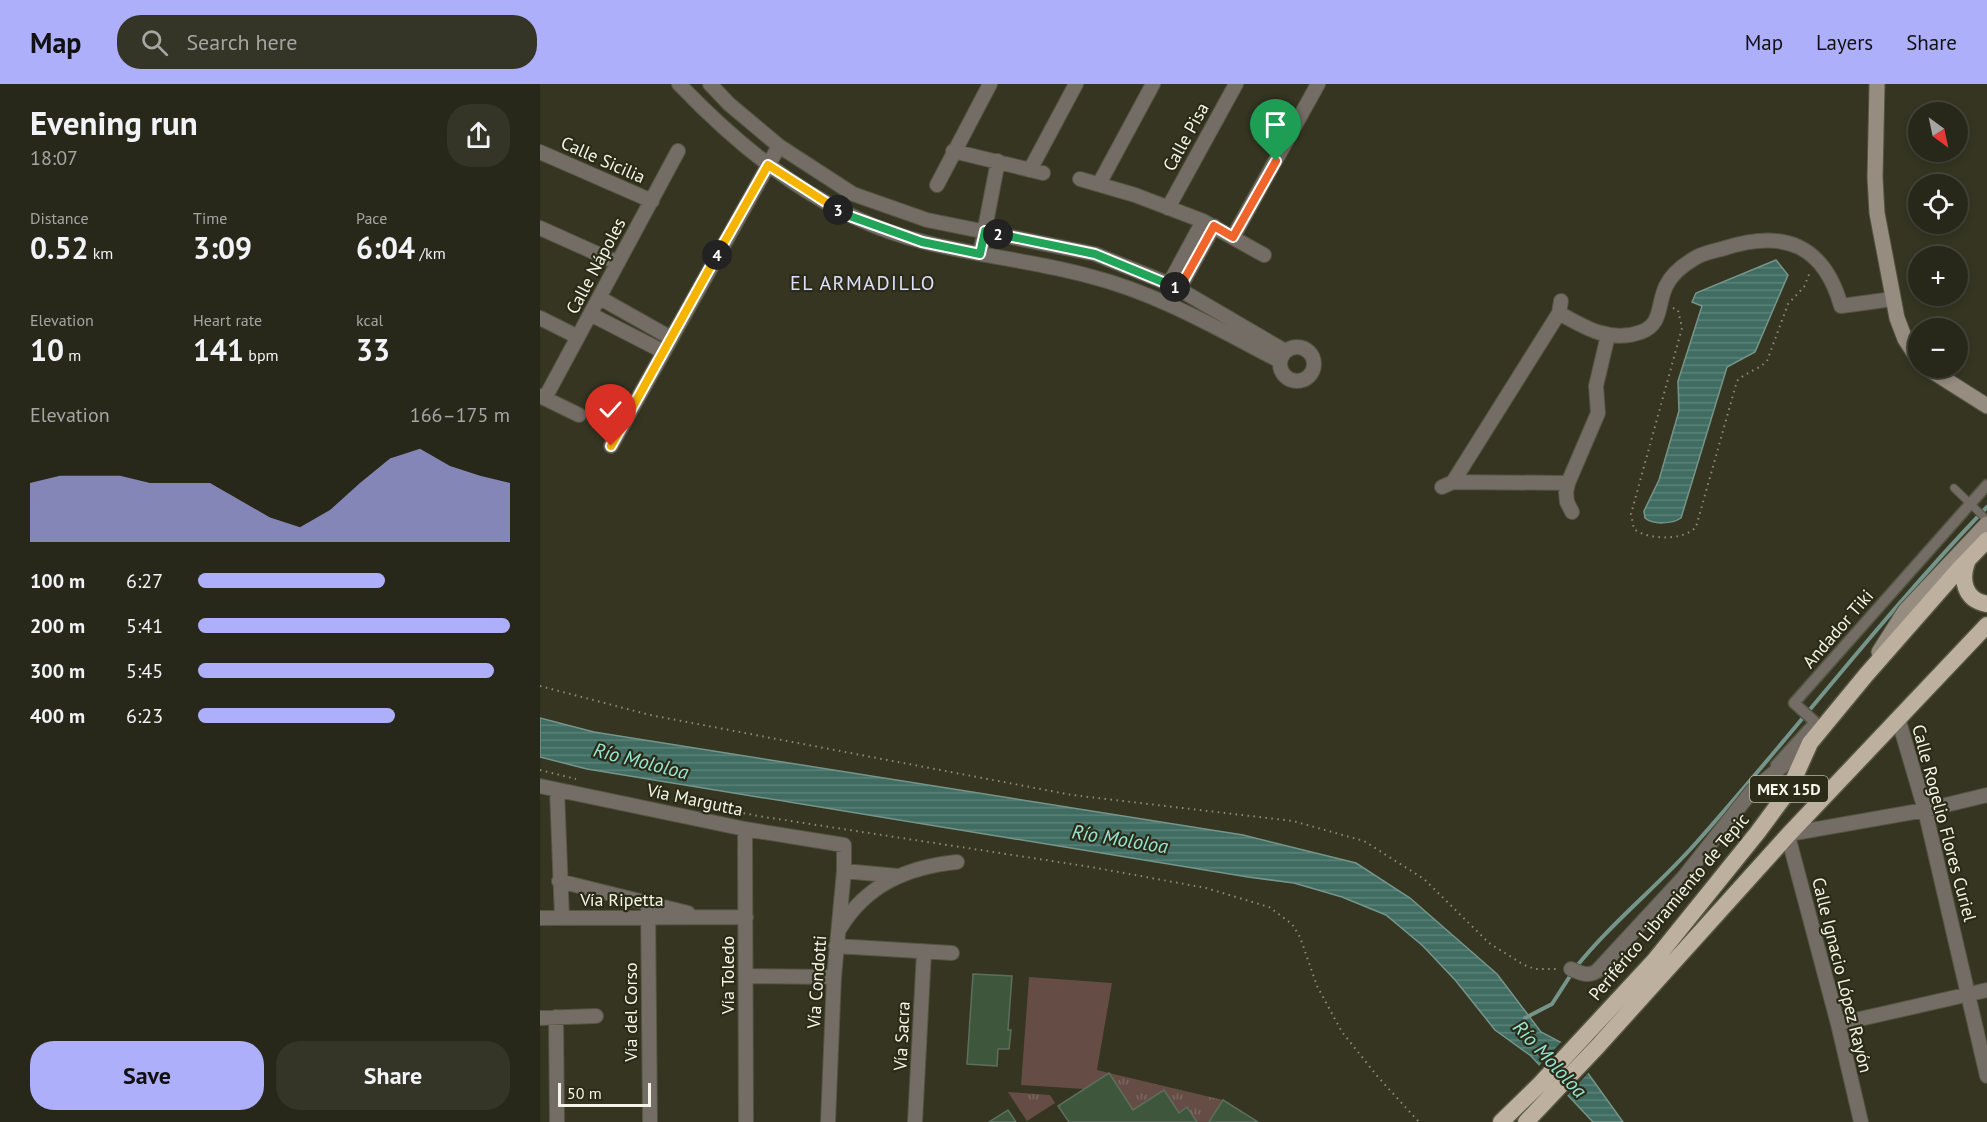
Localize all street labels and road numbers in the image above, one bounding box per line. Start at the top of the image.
street label: Calle Pisa [1157,98,1214,175]
street label: Calle Sicilia [558,131,649,188]
street label: Calle Nápoles [561,214,631,318]
street label: Andador Tiki [1797,585,1878,673]
street label: Calle Rogelio Flores Curiel [1907,722,1982,925]
road number: MEX 15D [1750,776,1828,802]
street label: Vía Margutta [644,778,745,821]
street label: Periférico Libramiento de Tepic [1583,808,1754,1005]
street label: Calle Ignacio López Rayón [1807,875,1878,1075]
street label: Vía Ripetta [579,888,664,911]
street label: Vía Condotti [802,935,831,1030]
street label: Vía Toledo [716,936,739,1015]
street label: Vía del Corso [619,962,642,1063]
street label: Vía Sacra [888,1001,915,1072]

